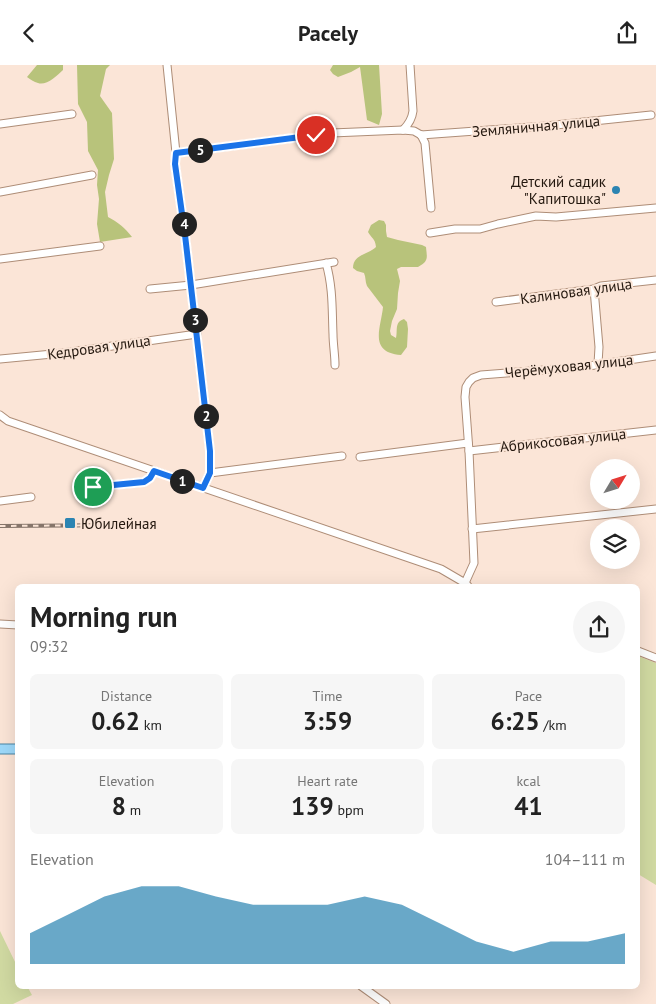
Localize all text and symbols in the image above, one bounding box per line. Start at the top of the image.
icon: back [15,19,43,47]
text: Pacely [298,19,358,47]
icon: share [613,19,641,47]
street label: Земляничная улица [471,111,601,141]
pin [295,114,337,156]
icon: check [302,121,330,149]
pin: 5 [188,137,212,163]
text: 5 [197,141,204,159]
place label: Детский садик "Капитошка" [511,172,607,208]
marker: Детский садик "Капитошка" [610,184,622,196]
pin: 4 [172,211,196,237]
text: 4 [181,215,188,233]
street label: Калиновая улица [519,274,633,308]
pin: 3 [182,307,208,333]
text: 3 [192,311,199,329]
street label: Кедровая улица [46,330,152,364]
street label: Черёмуховая улица [504,350,634,382]
pin: 2 [194,403,218,429]
text: 2 [203,407,210,425]
street label: Абрикосовая улица [499,424,627,456]
north arrow [590,459,640,509]
map controls [590,459,640,569]
pin [72,466,114,508]
pin: 1 [170,469,194,493]
text: 1 [179,472,186,490]
icon: arrive [79,473,107,501]
place label: Юбилейная [81,514,157,533]
marker: Юбилейная [63,516,77,530]
button: layers [590,519,640,569]
text: Morning run [30,598,178,635]
button: share [573,601,625,653]
text: 09:32 [30,636,68,656]
text: Distance [101,687,152,705]
text: Time [312,687,343,705]
text: Pace [515,687,542,705]
text: 0.62 [91,705,140,737]
text: 3:59 [303,705,352,737]
text: 6:25 [490,705,540,737]
text: km [140,716,162,734]
text: /km [540,716,567,734]
text: Elevation [99,772,154,790]
text: Heart rate [297,772,358,790]
text: kcal [517,772,540,790]
text: 8 [112,790,126,822]
text: 139 [291,790,334,822]
text: 41 [514,790,543,822]
text: m [126,801,141,819]
text: bpm [334,801,364,819]
text: Elevation [30,849,94,869]
text: 104–111 m [545,849,625,869]

